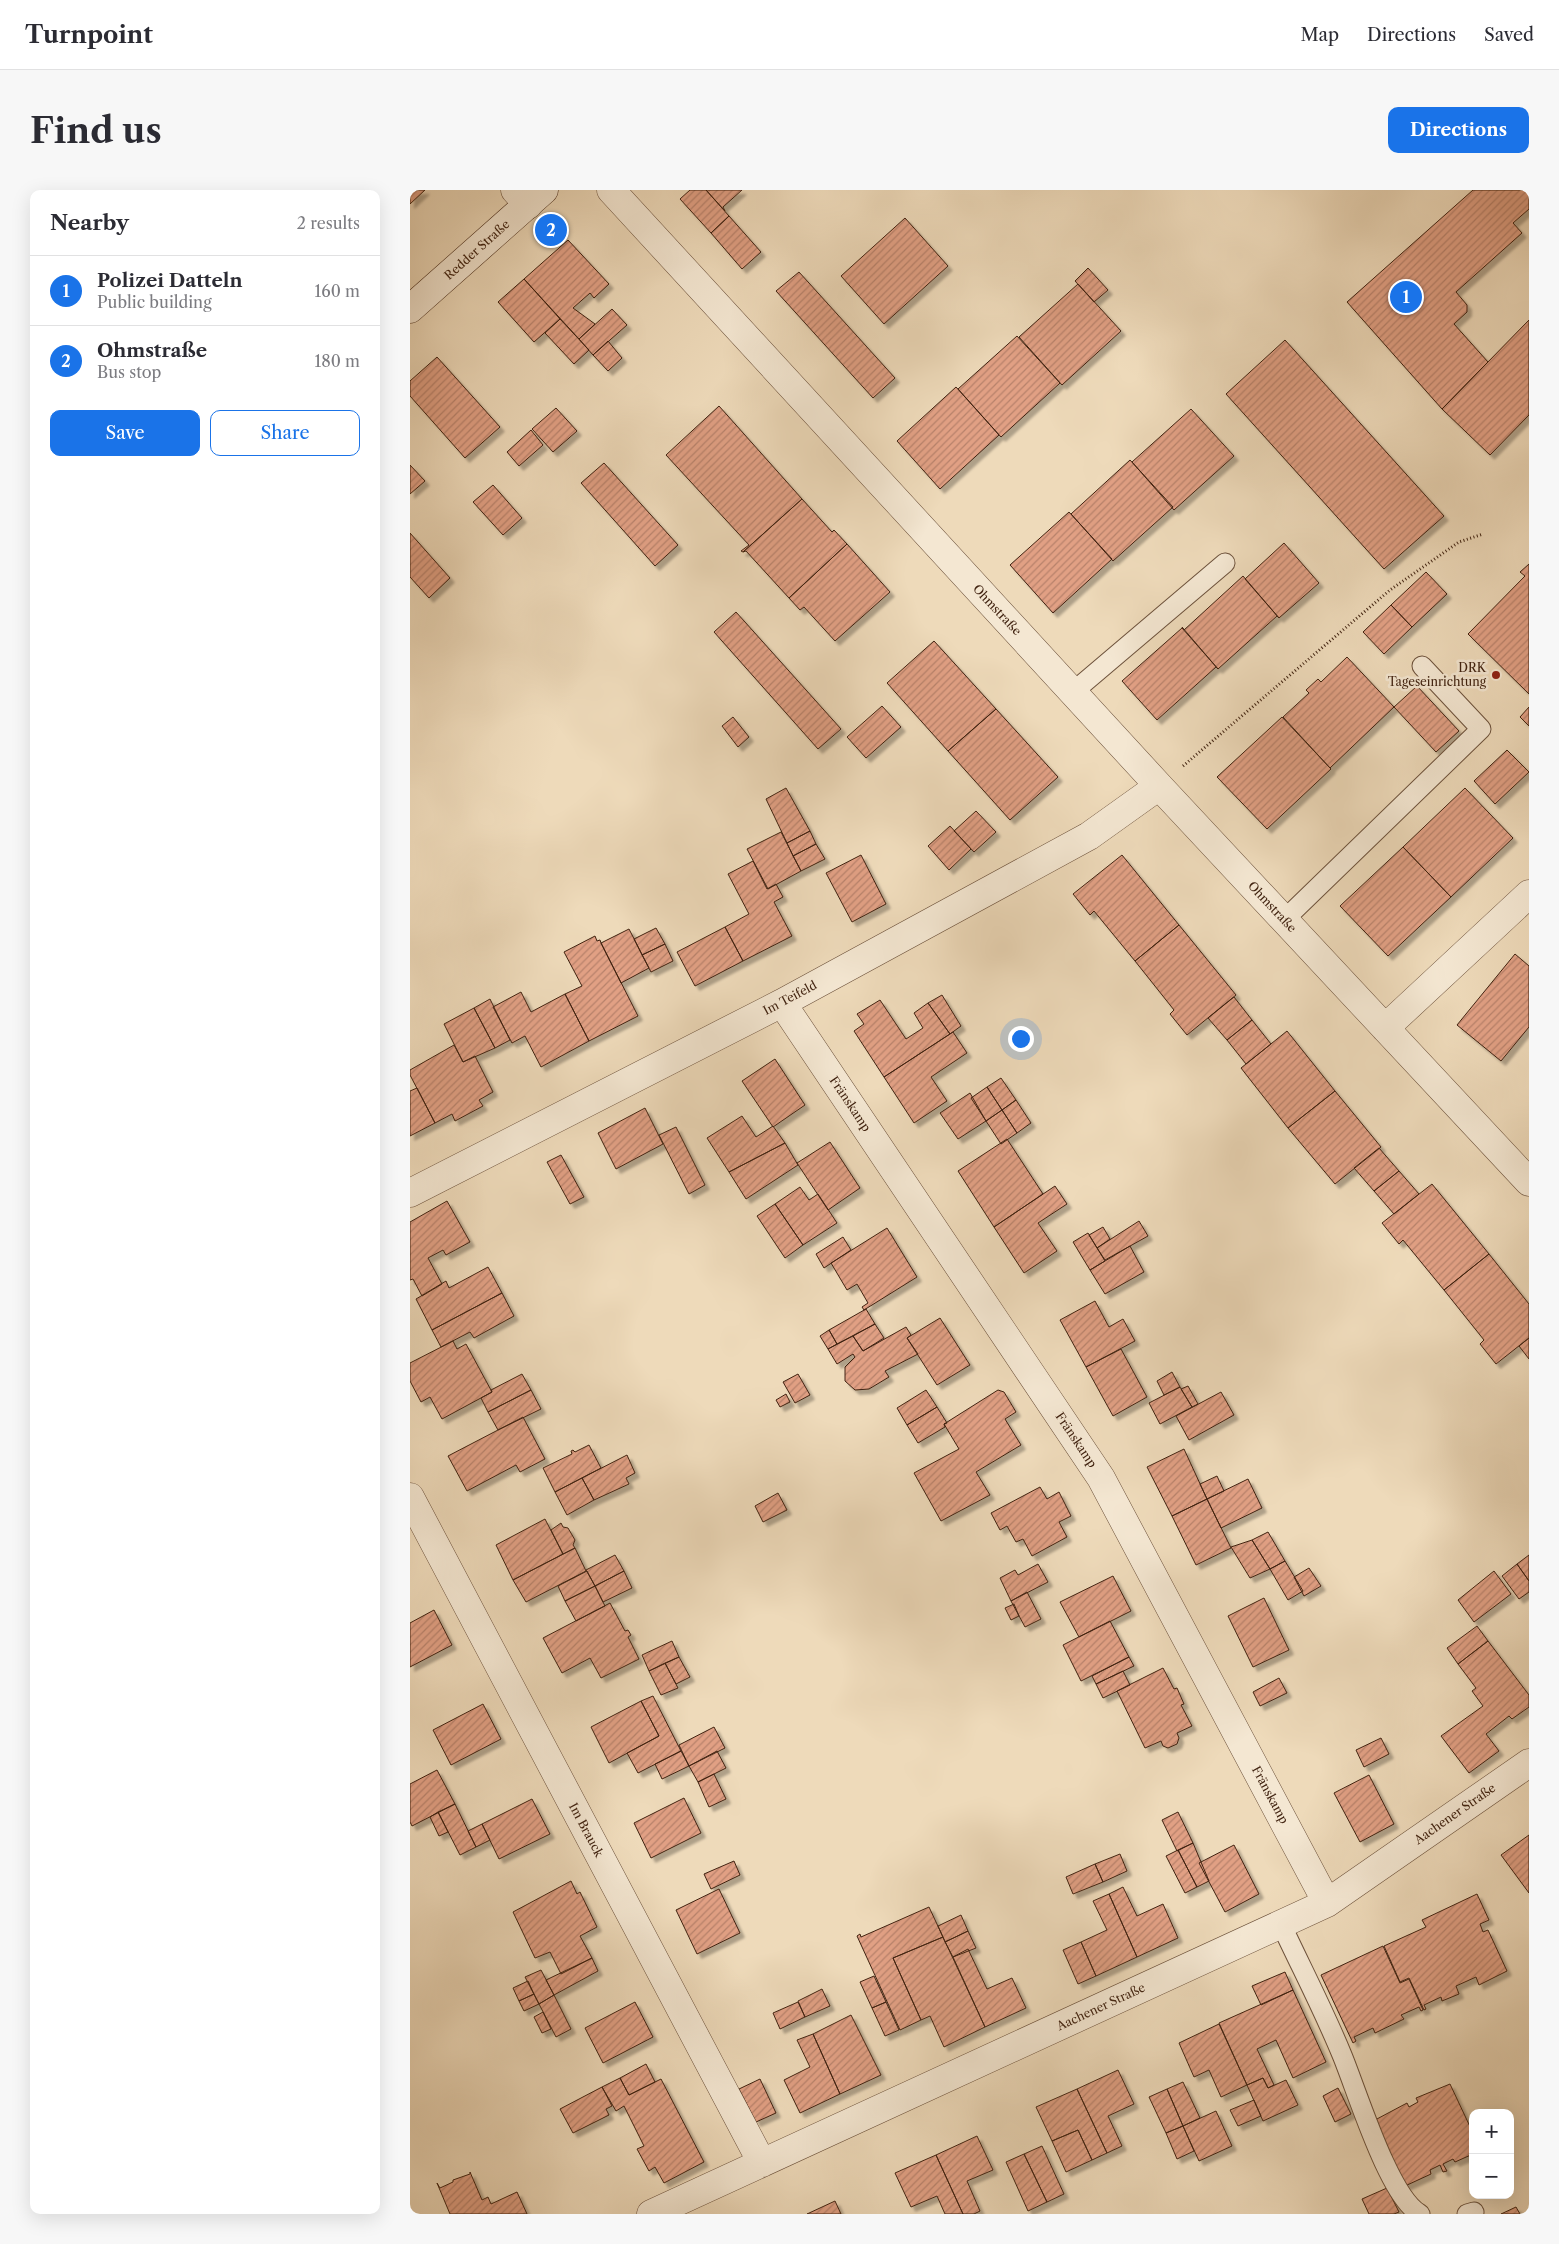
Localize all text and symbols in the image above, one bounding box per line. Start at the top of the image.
text: Turnpoint [25,20,153,49]
text: Map [1300,24,1339,46]
text: Directions [1367,24,1456,46]
text: Saved [1484,24,1534,46]
button: Directions [1388,107,1529,153]
text: Find us [30,109,162,152]
text: Nearby [50,210,129,235]
pin: 2 [535,211,567,249]
text: 2 results [297,213,360,233]
street label: Redder Straße [441,216,513,283]
text: Polizei Datteln [97,269,243,292]
pin: 1 [1390,278,1422,316]
text: 1 [62,281,70,301]
text: 160 m [315,281,360,301]
text: Public building [97,292,212,312]
text: Ohmstraße [97,339,207,362]
text: 2 [61,351,71,371]
text: 180 m [314,351,360,371]
text: Bus stop [97,362,161,382]
button: Save [50,410,200,456]
button: Share [210,410,360,456]
street label: Ohmstraße [970,581,1025,639]
place label: DRK Tageseinrichtung [1388,660,1487,689]
marker: DRK Tageseinrichtung [1490,669,1502,681]
street label: Ohmstraße [1245,878,1300,936]
street label: Im Teifeld [760,977,820,1018]
your location [1008,1026,1034,1052]
street label: Fränskamp [826,1073,874,1134]
street label: Fränskamp [1052,1409,1100,1470]
street label: Fränskamp [1249,1763,1292,1826]
street label: Aachener Straße [1410,1780,1498,1848]
street label: Im Brauck [566,1800,607,1860]
street label: Aachener Straße [1053,1979,1148,2034]
map controls [1469,2109,1514,2199]
button: + [1469,2109,1514,2154]
button: − [1469,2154,1514,2199]

